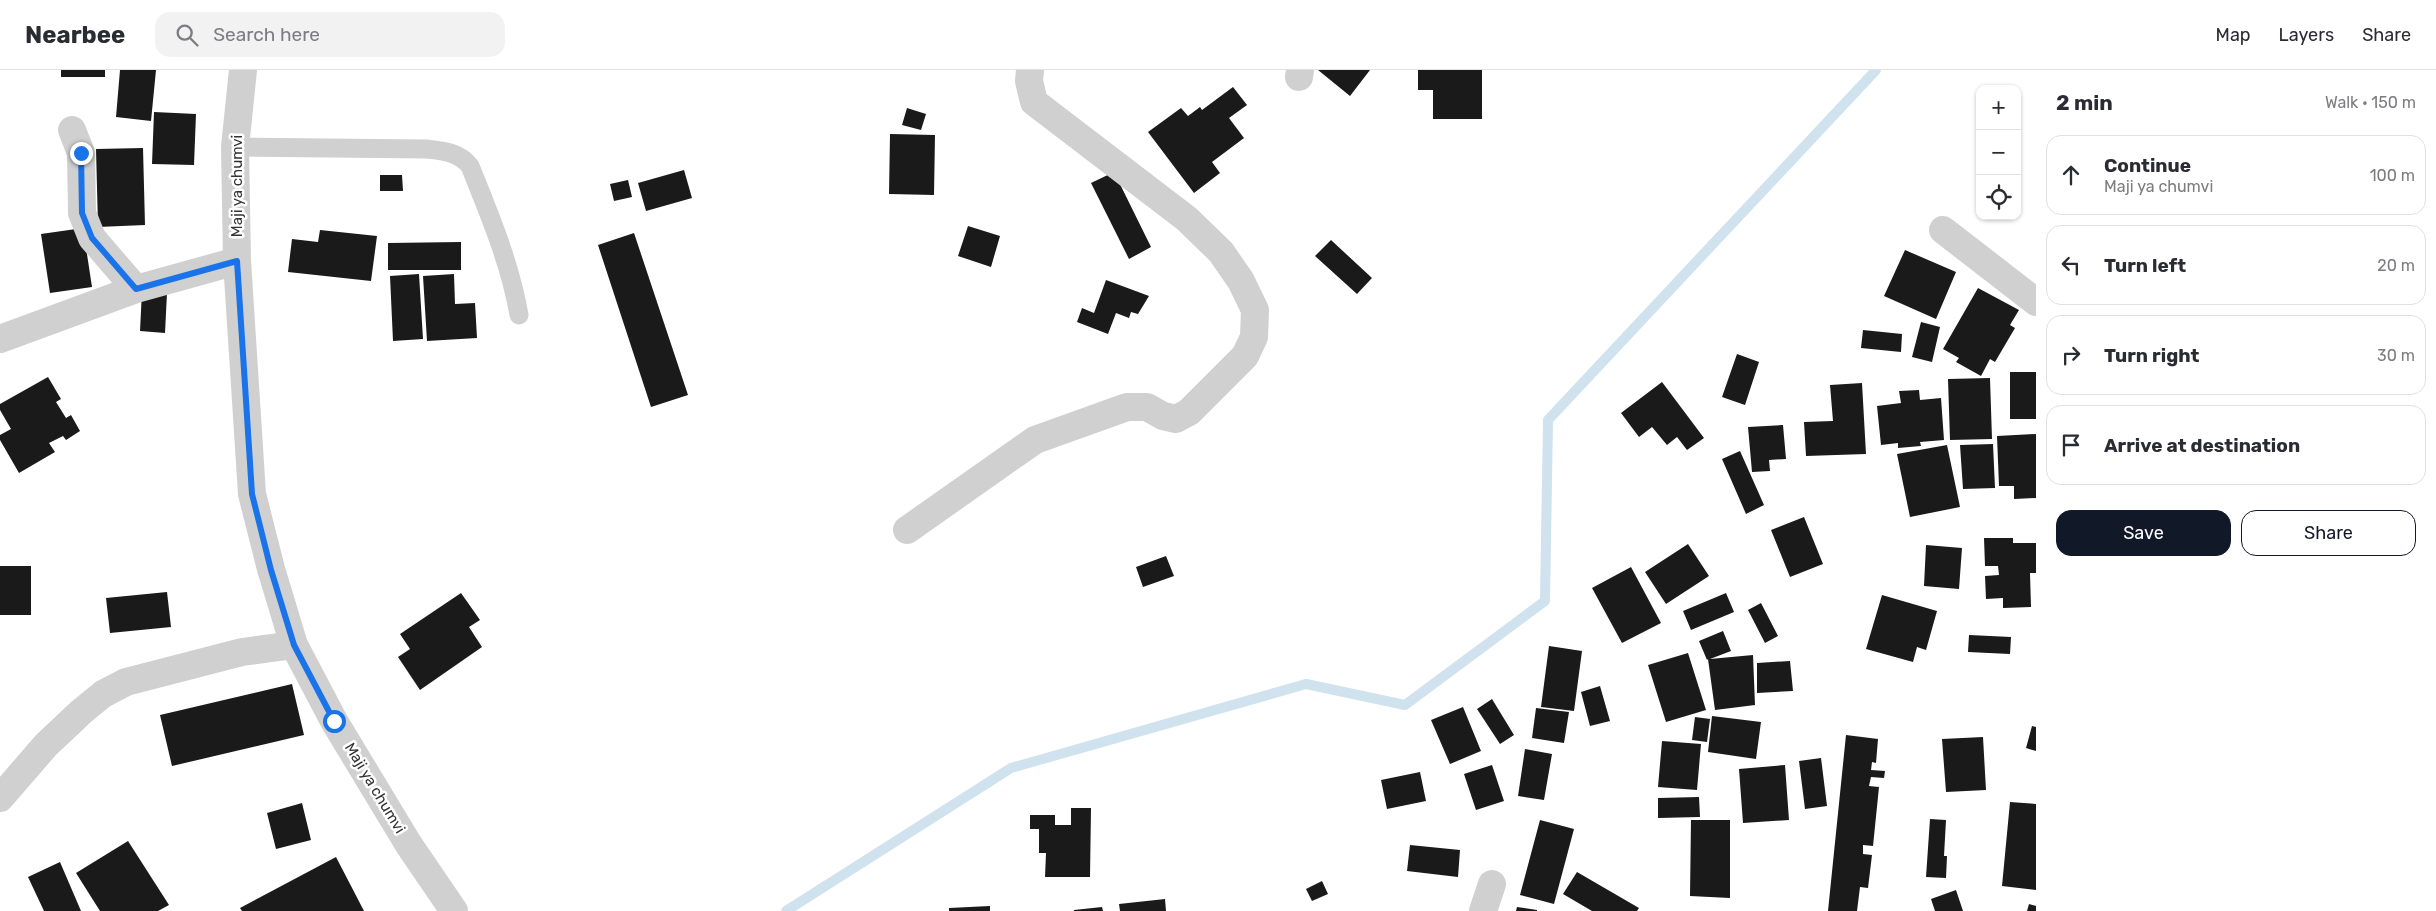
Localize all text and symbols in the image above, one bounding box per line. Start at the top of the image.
search box [155,12,505,57]
text: Nearbee [25,21,125,49]
icon: search [173,21,201,49]
text: Search here [213,23,320,46]
text: Map [2216,24,2251,46]
text: Layers [2279,24,2334,46]
text: Share [2362,24,2411,46]
map controls [1976,85,2021,220]
button: + [1976,85,2021,130]
text: 2 min [2056,90,2113,115]
text: Walk · 150 m [2325,93,2416,112]
button: − [1976,130,2021,175]
street label: Maji ya chumvi [228,135,246,237]
route end [70,142,93,165]
text: Continue [2104,154,2191,177]
icon: ahead [2057,161,2085,189]
text: 100 m [2370,166,2415,185]
button: locate [1976,175,2021,220]
text: Maji ya chumvi [2104,177,2213,196]
icon: left [2057,251,2085,279]
text: Turn left [2104,254,2186,277]
text: 20 m [2377,256,2415,275]
icon: right [2057,341,2085,369]
text: Turn right [2104,344,2199,367]
text: 30 m [2377,346,2415,365]
icon: arrive [2057,431,2085,459]
text: Arrive at destination [2104,434,2300,457]
button: Save [2056,510,2231,556]
button: Share [2241,510,2416,556]
route start [323,710,346,733]
street label: Maji ya chumvi [341,739,409,837]

